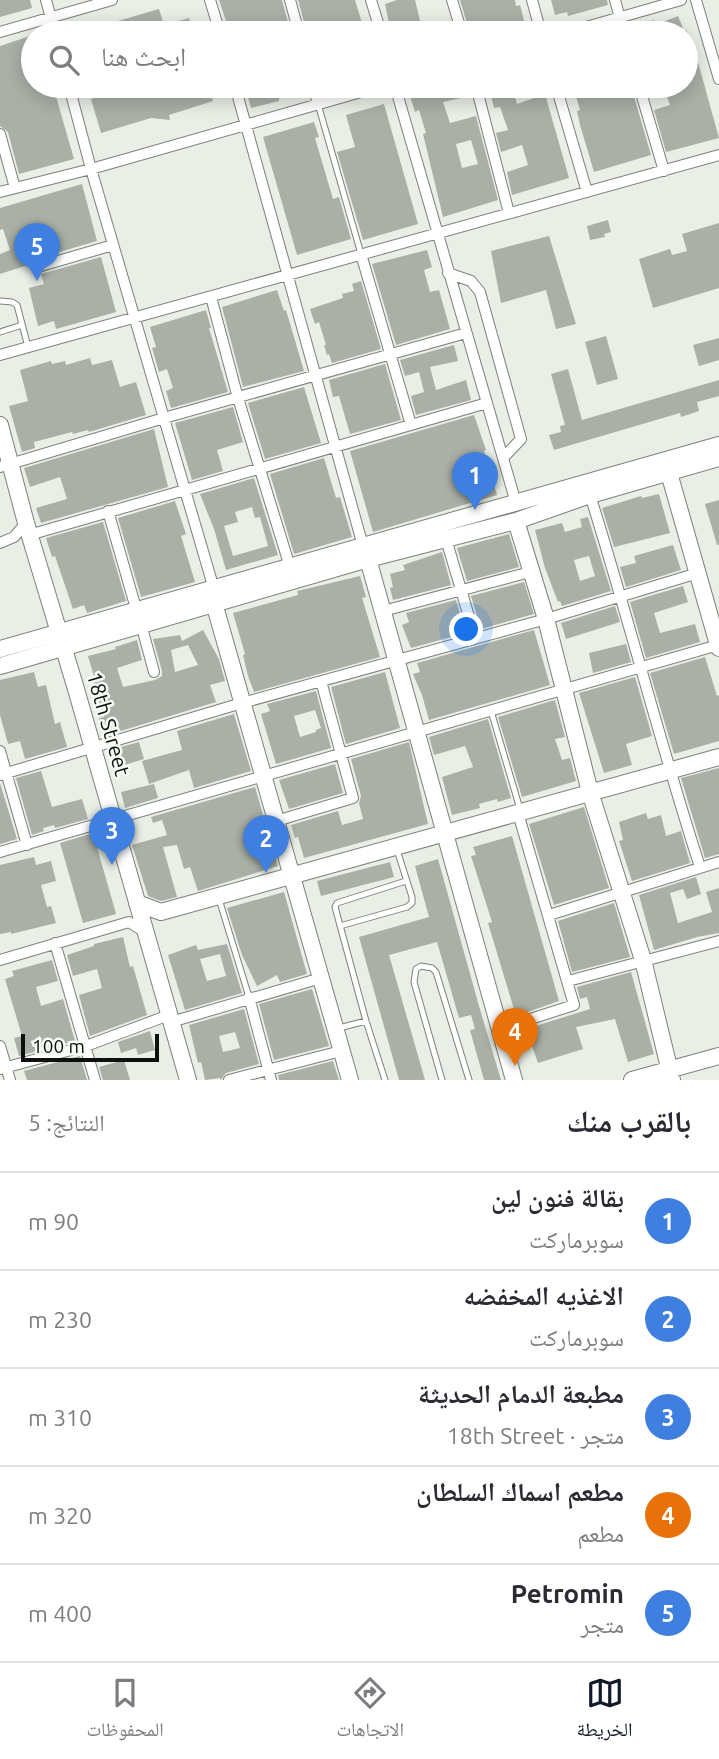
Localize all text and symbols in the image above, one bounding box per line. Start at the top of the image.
search box [21,21,698,98]
icon: search [45,41,83,79]
text: ابحث هنا [101,42,186,71]
pin: 5 [14,223,60,281]
pin: 1 [452,452,498,510]
your location [449,612,483,646]
street label: 18th Street [83,669,135,779]
pin: 3 [89,807,135,865]
pin: 2 [243,815,289,873]
pin: 4 [492,1008,538,1066]
scale bar [21,1031,159,1063]
text: 100 m [32,1035,85,1057]
text: بالقرب منك [567,1104,691,1138]
text: النتائج: 5 [28,1110,105,1135]
text: بقالة فنون لين [491,1183,624,1212]
text: 90 m [28,1209,79,1234]
text: 1 [662,1209,675,1234]
text: سوبرماركت [529,1227,624,1252]
text: الاغذيه المخفضه [464,1281,624,1310]
text: 230 m [28,1307,92,1332]
text: 2 [662,1307,675,1332]
text: سوبرماركت [529,1325,624,1350]
text: مطبعة الدمام الحديثة [418,1379,624,1408]
text: 310 m [28,1405,92,1430]
text: 3 [662,1405,675,1430]
text: متجر · 18th Street [447,1423,624,1448]
text: مطعم اسماك السلطان [416,1477,624,1506]
text: 320 m [28,1503,92,1528]
text: 4 [662,1503,675,1528]
text: مطعم [577,1521,624,1546]
text: Petromin [511,1579,624,1608]
text: 400 m [28,1601,92,1626]
text: 5 [662,1601,675,1626]
text: متجر [581,1612,624,1637]
tab: المحفوظات [86,1674,164,1748]
tab: الاتجاهات [336,1674,404,1748]
tab: الخريطة [577,1674,633,1748]

